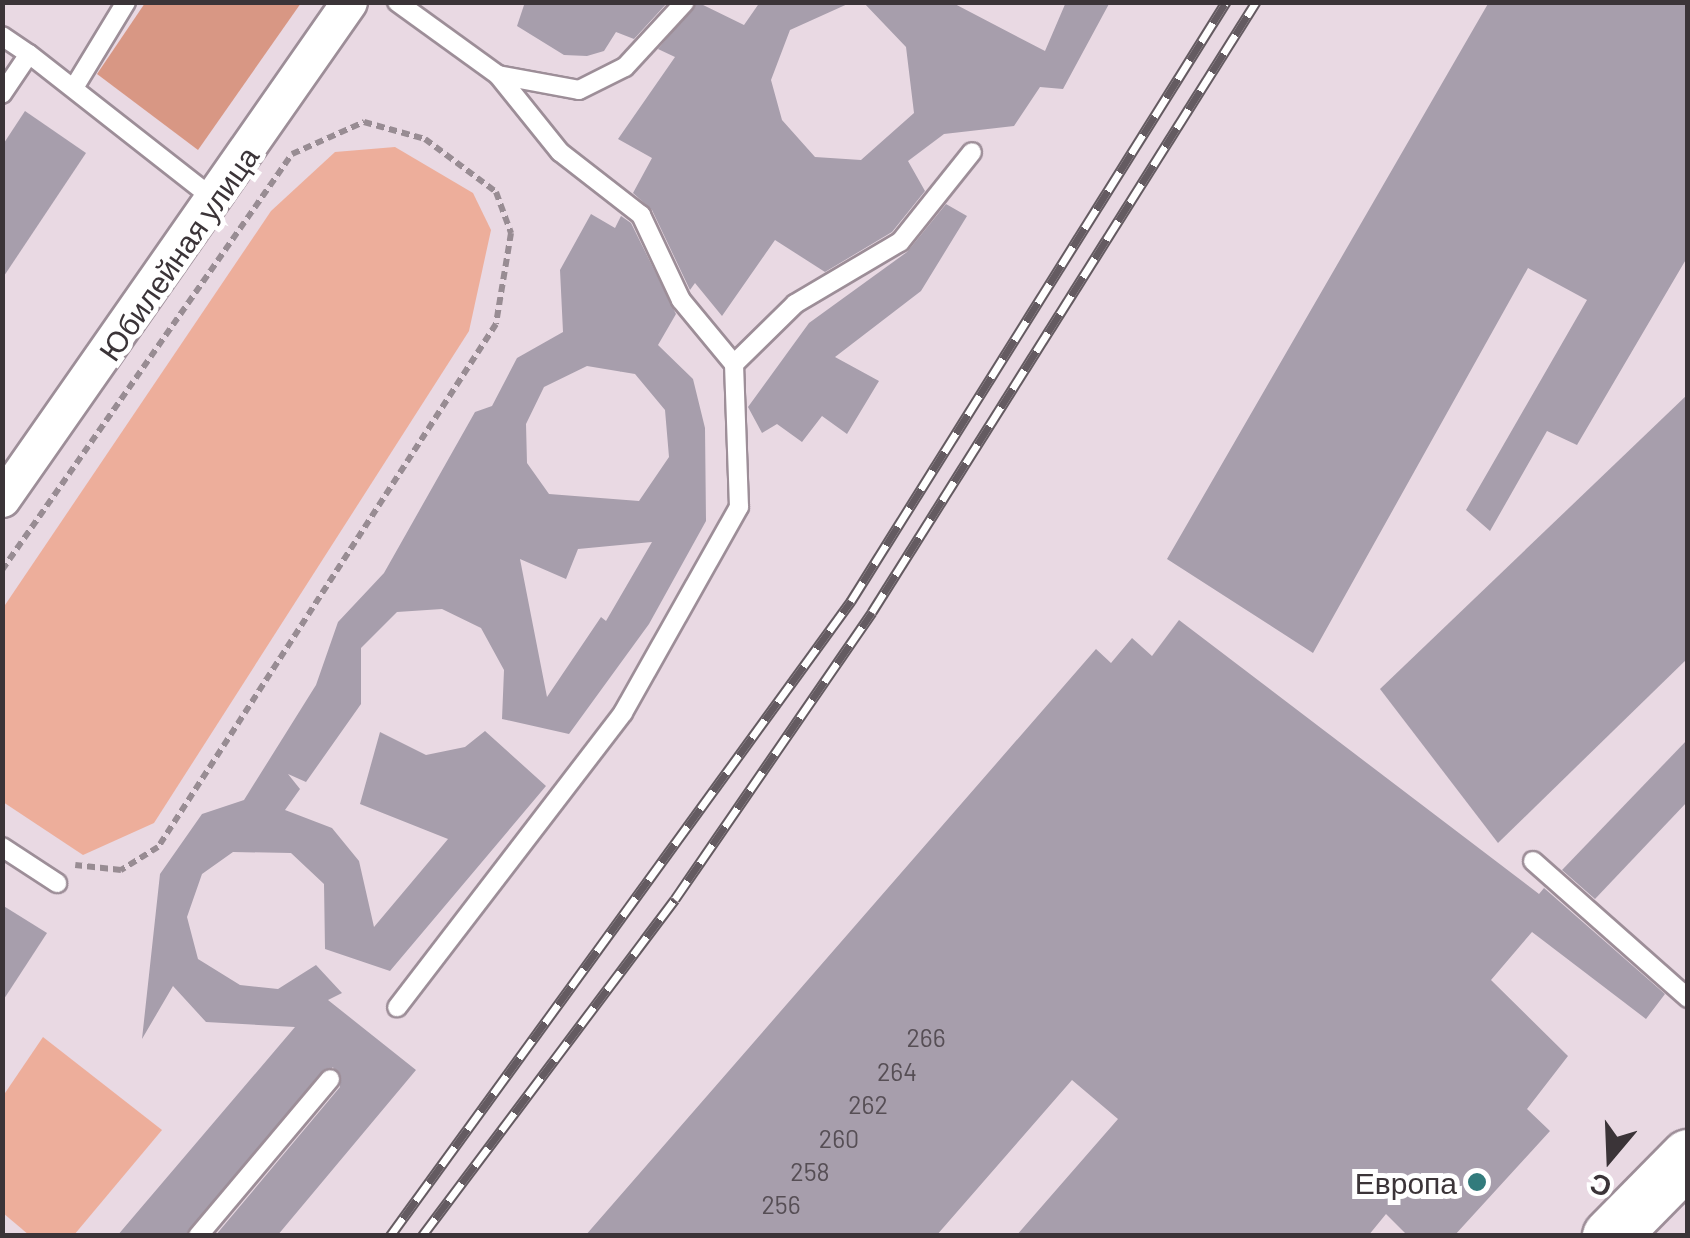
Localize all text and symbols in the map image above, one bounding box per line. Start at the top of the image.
street label: Юбилейная улица [91,139,265,367]
house number: 266 [906,1022,946,1052]
house number: 264 [877,1056,917,1086]
house number: 262 [848,1089,888,1119]
north arrow [1560,1108,1660,1208]
house number: 260 [819,1123,859,1153]
house number: 258 [790,1156,830,1186]
place label: Европа [1355,1164,1457,1200]
text: С [1585,1167,1615,1206]
marker: Европа [1466,1171,1488,1193]
house number: 256 [761,1189,801,1219]

